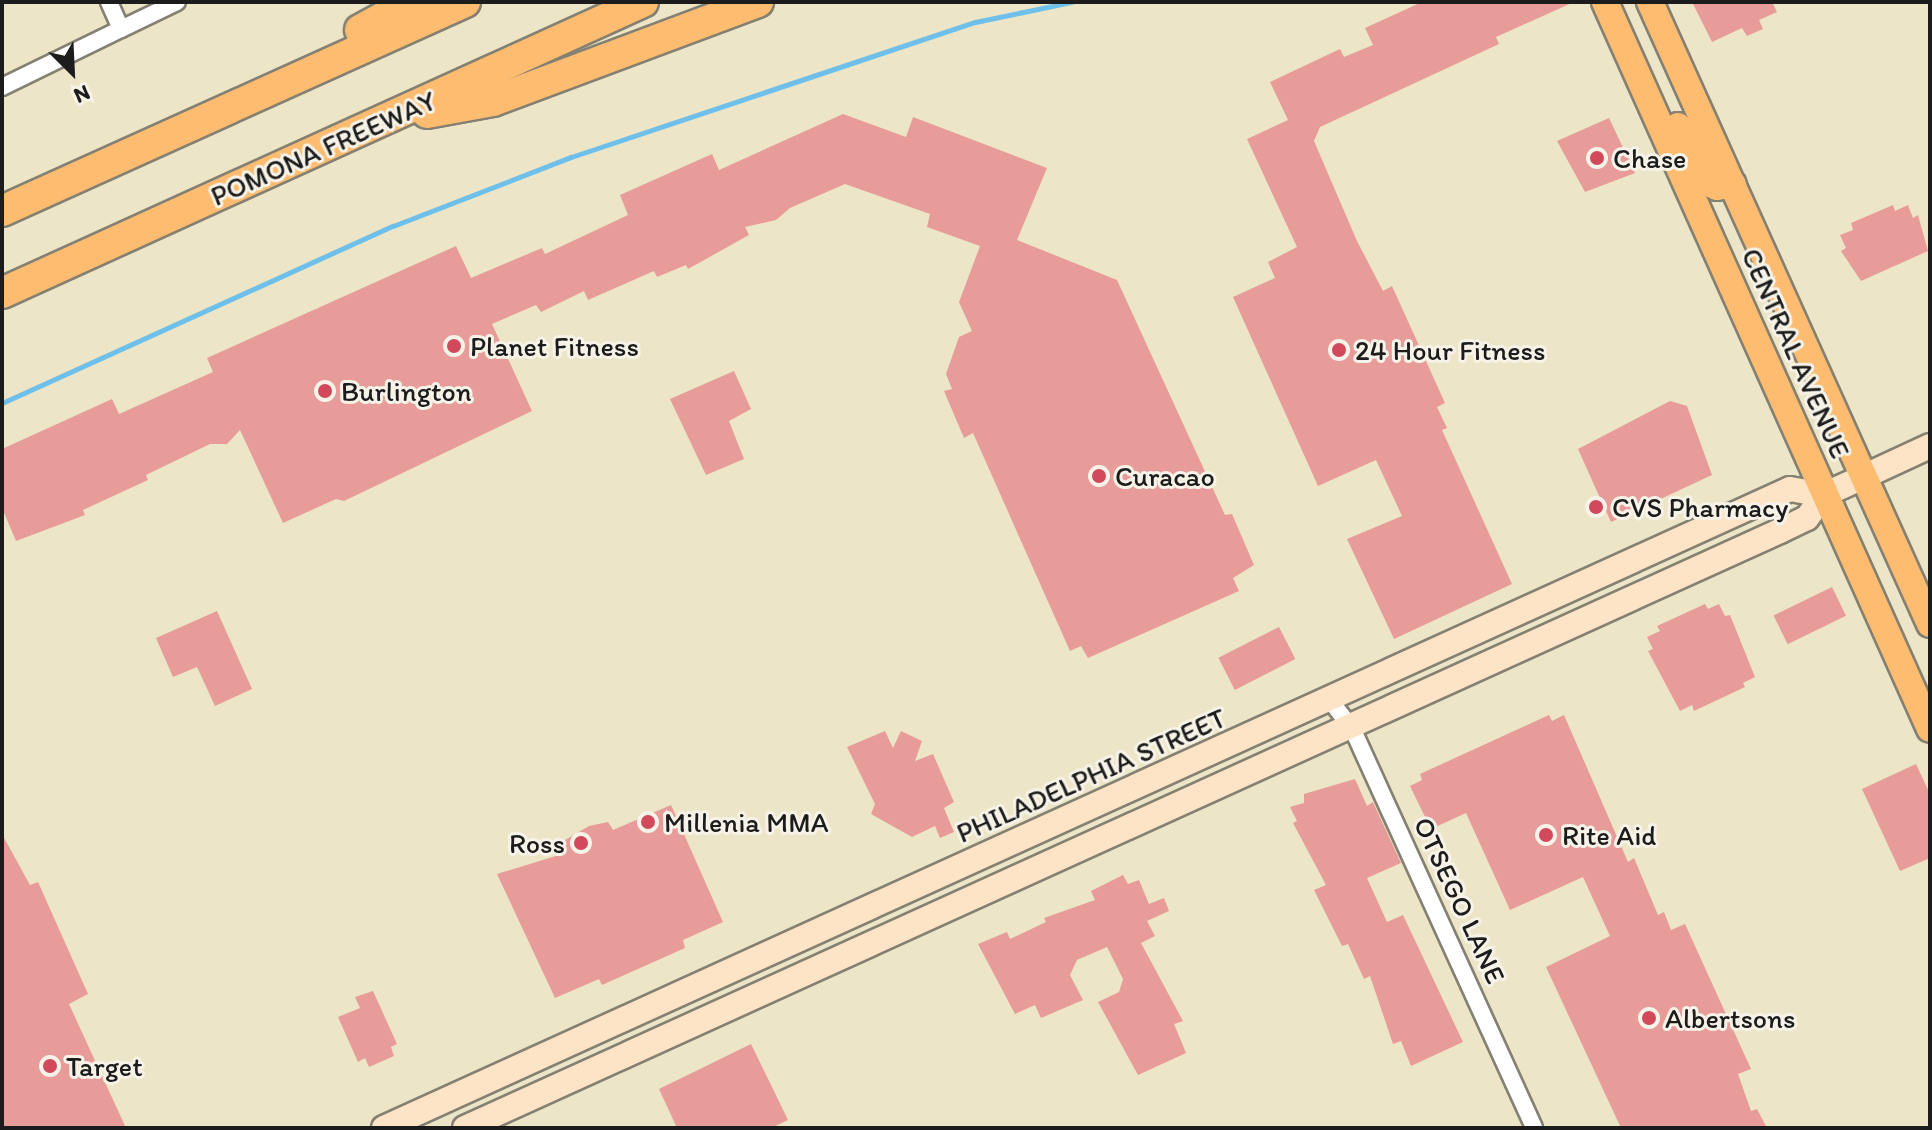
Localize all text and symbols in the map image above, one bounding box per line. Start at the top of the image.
north arrow [32,32,112,112]
text: N [70,79,94,110]
street label: POMONA FREEWAY [205,83,441,213]
place label: Chase [1613,141,1686,175]
marker: Chase [1588,149,1606,167]
street label: CENTRAL AVENUE [1735,243,1857,463]
place label: Planet Fitness [470,329,639,363]
place label: 24 Hour Fitness [1355,333,1545,367]
marker: Planet Fitness [445,337,463,355]
marker: 24 Hour Fitness [1330,341,1348,359]
place label: Burlington [341,374,472,408]
marker: Burlington [316,382,334,400]
place label: Curacao [1115,459,1215,493]
marker: Curacao [1090,467,1108,485]
place label: CVS Pharmacy [1612,490,1788,524]
marker: CVS Pharmacy [1587,498,1605,516]
street label: PHILADELPHIA STREET [951,700,1231,850]
place label: Millenia MMA [664,805,829,839]
street label: OTSEGO LANE [1407,811,1513,989]
marker: Millenia MMA [639,813,657,831]
place label: Rite Aid [1562,818,1657,852]
place label: Ross [509,826,565,860]
marker: Rite Aid [1537,826,1555,844]
marker: Ross [572,834,590,852]
place label: Albertsons [1665,1001,1795,1035]
marker: Albertsons [1640,1009,1658,1027]
place label: Target [66,1049,143,1083]
marker: Target [41,1057,59,1075]

